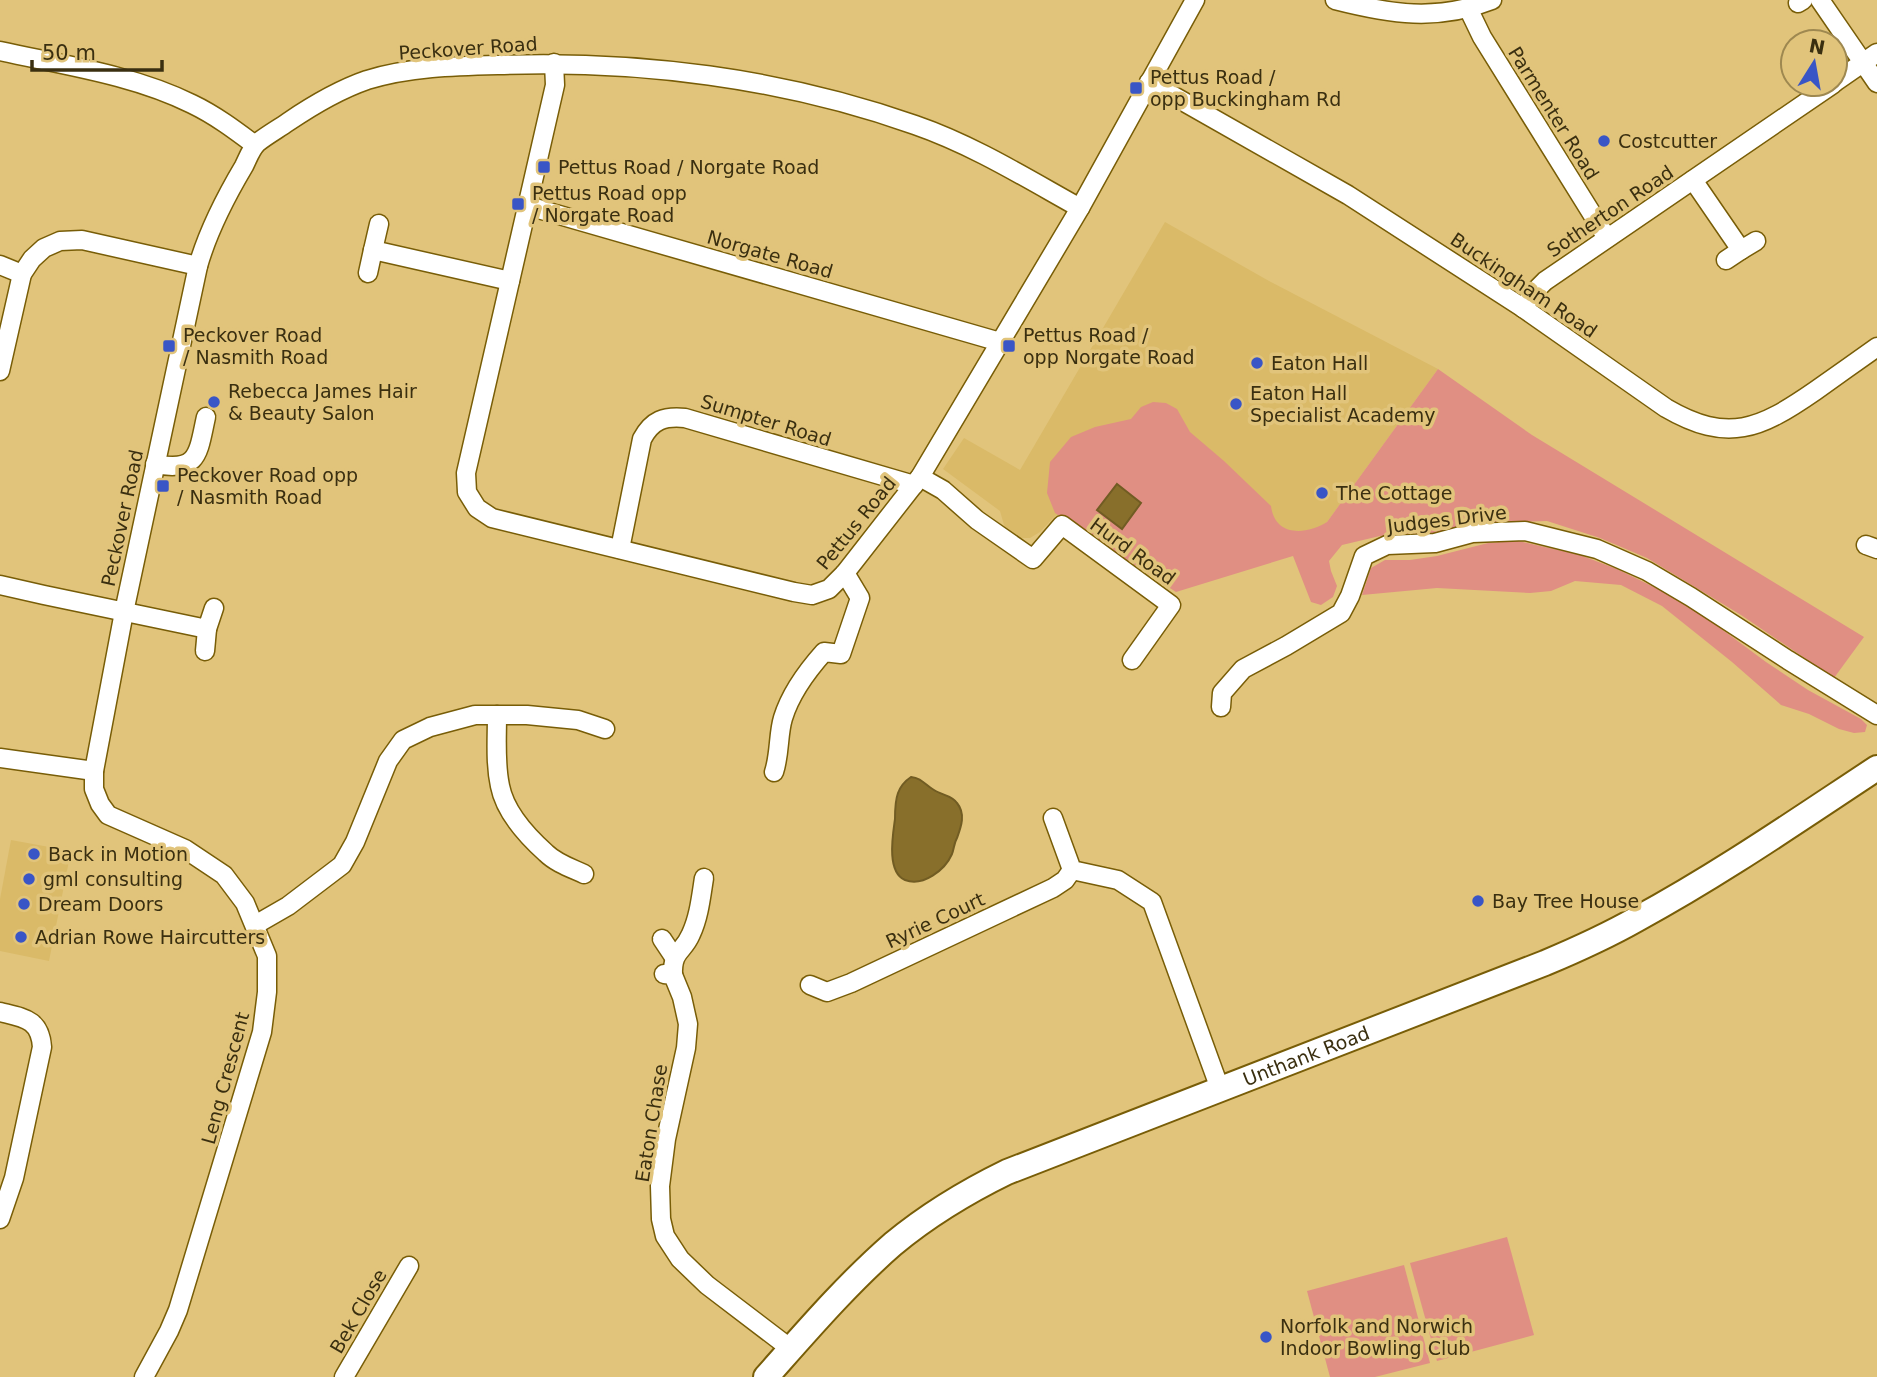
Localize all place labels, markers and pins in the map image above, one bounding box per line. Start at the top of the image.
place label: Pettus Road / opp Buckingham Rd [1150,66,1341,110]
marker: Pettus Road / opp Buckingham Rd [1128,80,1144,96]
place label: Costcutter [1618,130,1717,152]
marker: Costcutter [1596,133,1612,149]
place label: Pettus Road / Norgate Road [558,156,819,178]
marker: Pettus Road / Norgate Road [536,159,552,175]
place label: Pettus Road opp / Norgate Road [532,182,687,226]
marker: Pettus Road opp / Norgate Road [510,196,526,212]
place label: Peckover Road / Nasmith Road [183,324,328,368]
place label: Pettus Road / opp Norgate Road [1023,324,1195,368]
marker: Peckover Road / Nasmith Road [161,338,177,354]
marker: Pettus Road / opp Norgate Road [1001,338,1017,354]
place label: Eaton Hall [1271,352,1368,374]
marker: Eaton Hall [1249,355,1265,371]
place label: Rebecca James Hair & Beauty Salon [228,380,417,424]
place label: Eaton Hall Specialist Academy [1250,382,1435,426]
marker: Rebecca James Hair & Beauty Salon [206,394,222,410]
marker: Eaton Hall Specialist Academy [1228,396,1244,412]
place label: Peckover Road opp / Nasmith Road [177,464,358,508]
marker: Peckover Road opp / Nasmith Road [155,478,171,494]
place label: The Cottage [1335,482,1453,504]
marker: The Cottage [1314,485,1330,501]
place label: Back in Motion [48,843,188,865]
marker: Back in Motion [26,846,42,862]
place label: gml consulting [43,868,183,890]
marker: gml consulting [21,871,37,887]
place label: Bay Tree House [1492,890,1639,912]
place label: Dream Doors [38,893,164,915]
marker: Bay Tree House [1470,893,1486,909]
marker: Dream Doors [16,896,32,912]
place label: Adrian Rowe Haircutters [35,926,265,948]
marker: Adrian Rowe Haircutters [13,929,29,945]
place label: Norfolk and Norwich Indoor Bowling Club [1280,1315,1473,1359]
marker: Norfolk and Norwich Indoor Bowling Club [1258,1329,1274,1345]

